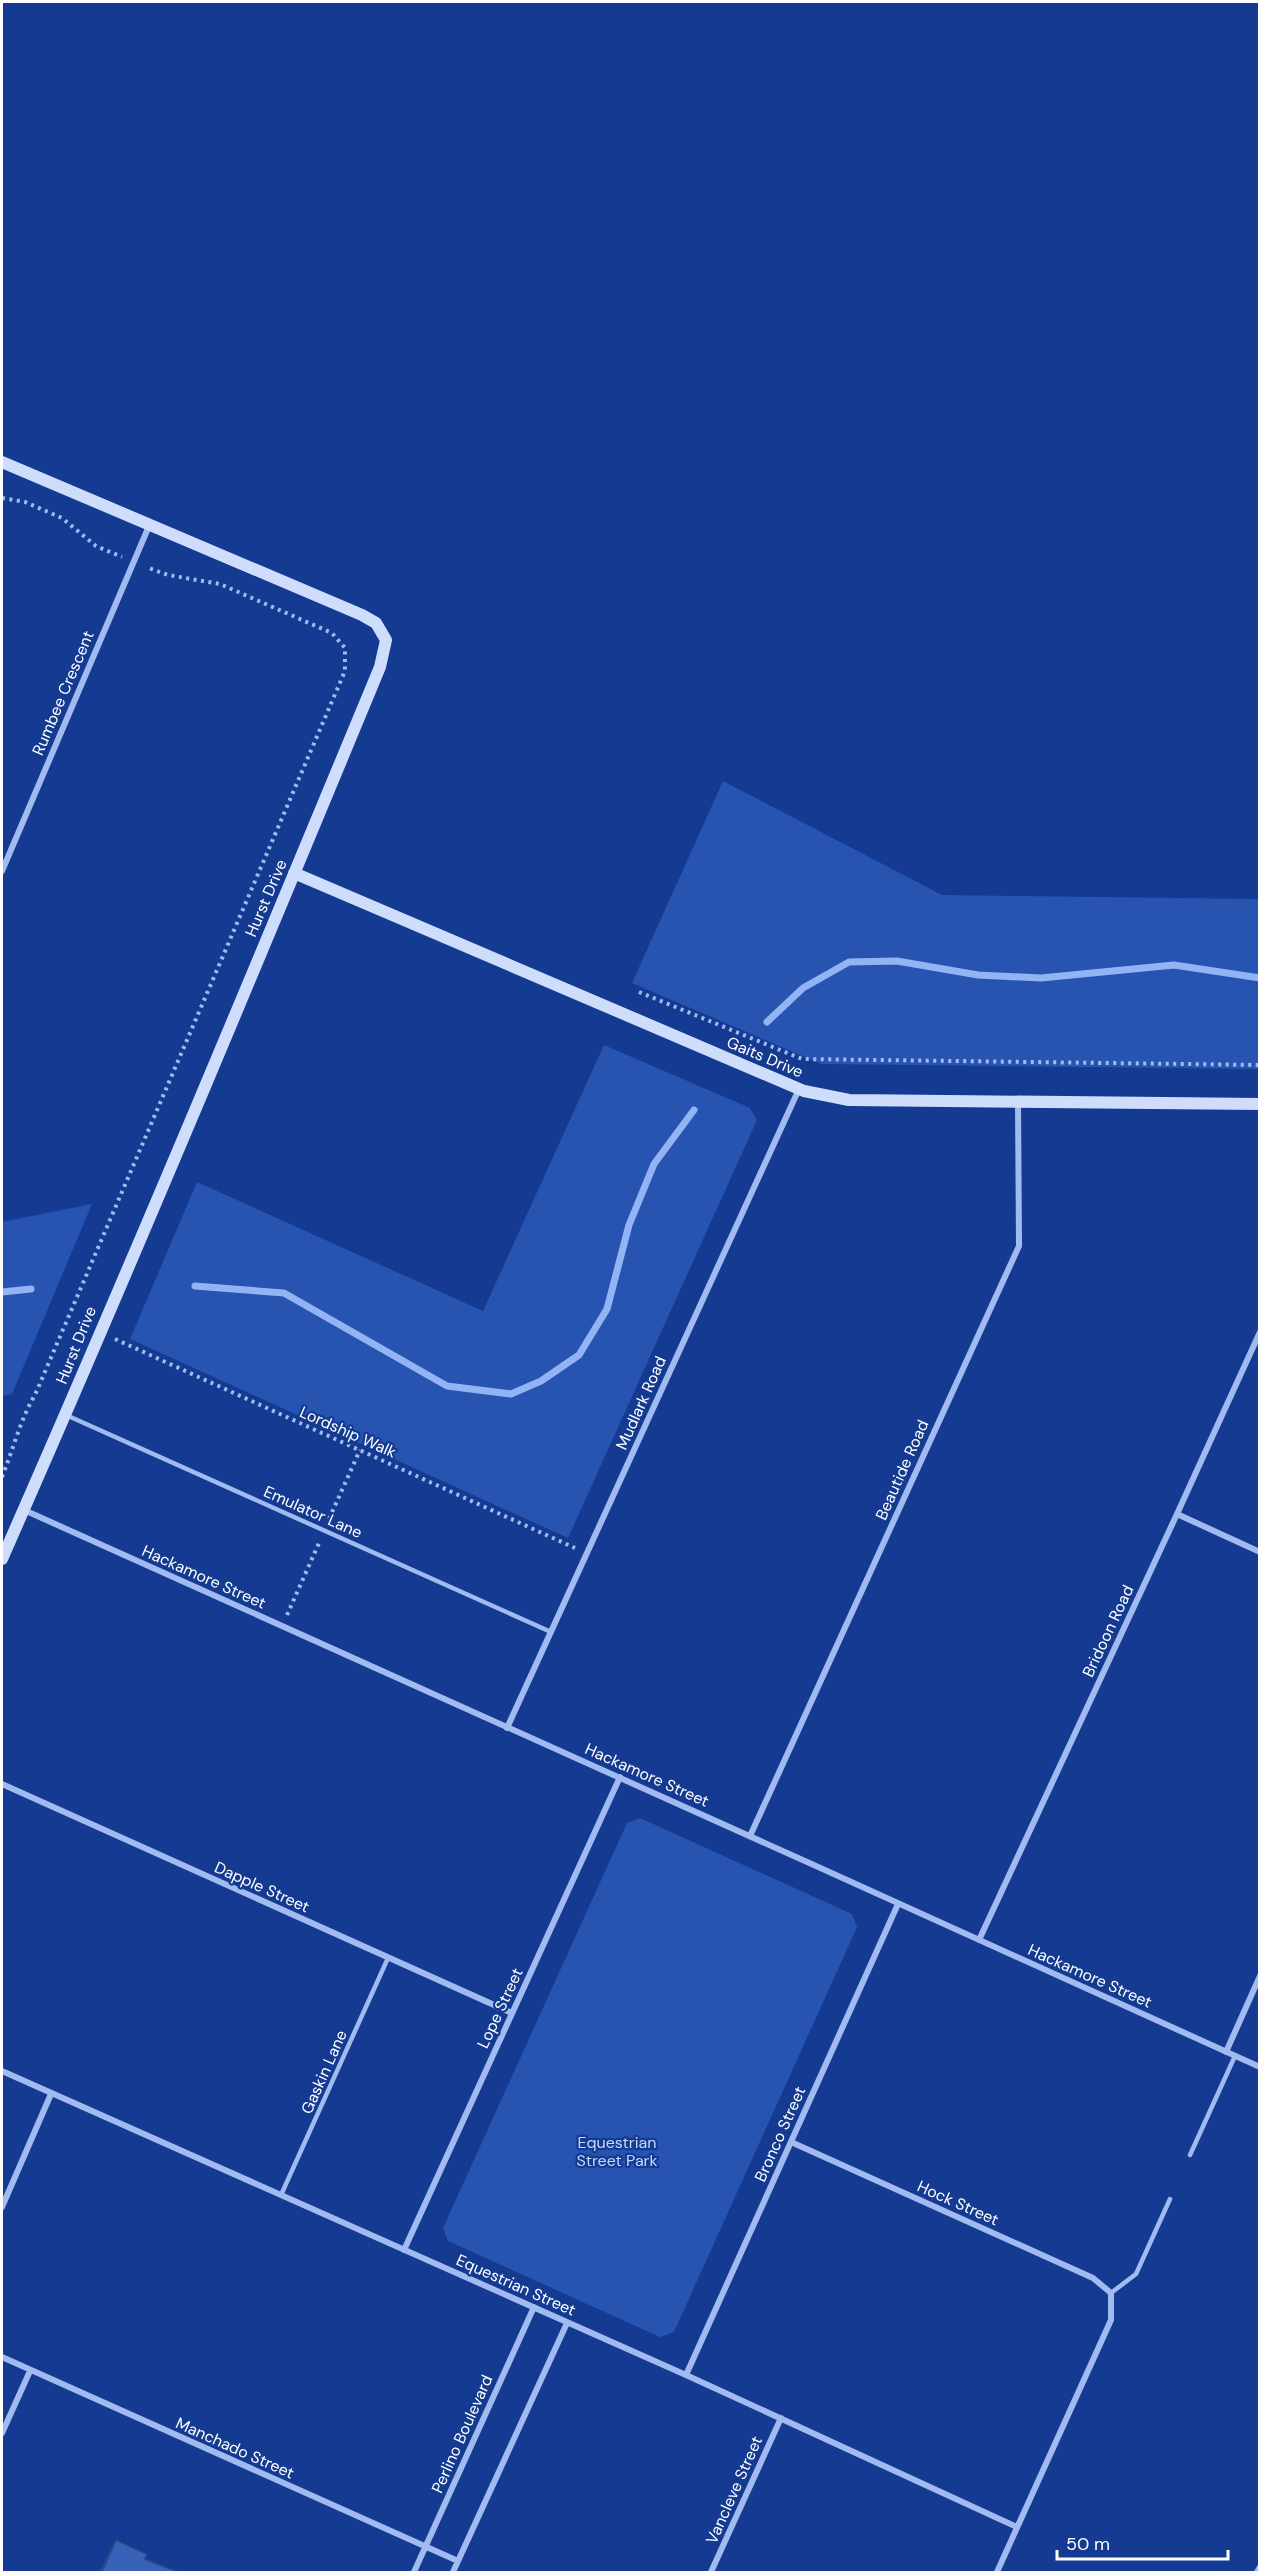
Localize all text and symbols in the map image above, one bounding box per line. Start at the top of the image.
street label: Rumbee Crescent [27,628,99,758]
street label: Hurst Drive [240,856,292,940]
street label: Gaits Drive [724,1031,806,1083]
street label: Hurst Drive [51,1303,101,1387]
street label: Mudlark Road [611,1353,671,1453]
street label: Lordship Walk [296,1401,400,1463]
street label: Beautide Road [871,1417,933,1523]
street label: Emulator Lane [260,1481,366,1543]
street label: Hackamore Street [139,1540,269,1614]
street label: Bridoon Road [1078,1582,1138,1680]
street label: Hackamore Street [582,1738,712,1812]
street label: Dapple Street [211,1857,313,1917]
street label: Hackamore Street [1025,1939,1155,2013]
street label: Lope Street [472,1964,528,2052]
street label: Gaskin Lane [296,2027,352,2117]
street label: Bronco Street [750,2083,810,2185]
park label: Equestrian Street Park [576,2132,658,2171]
street label: Hock Street [914,2176,1002,2230]
street label: Equestrian Street [453,2249,579,2321]
street label: Perlino Boulevard [427,2372,497,2496]
street label: Manchado Street [172,2412,298,2484]
street label: Vancleve Street [701,2433,767,2547]
scale bar [1057,2523,1228,2561]
text: 50 m [1066,2532,1110,2556]

